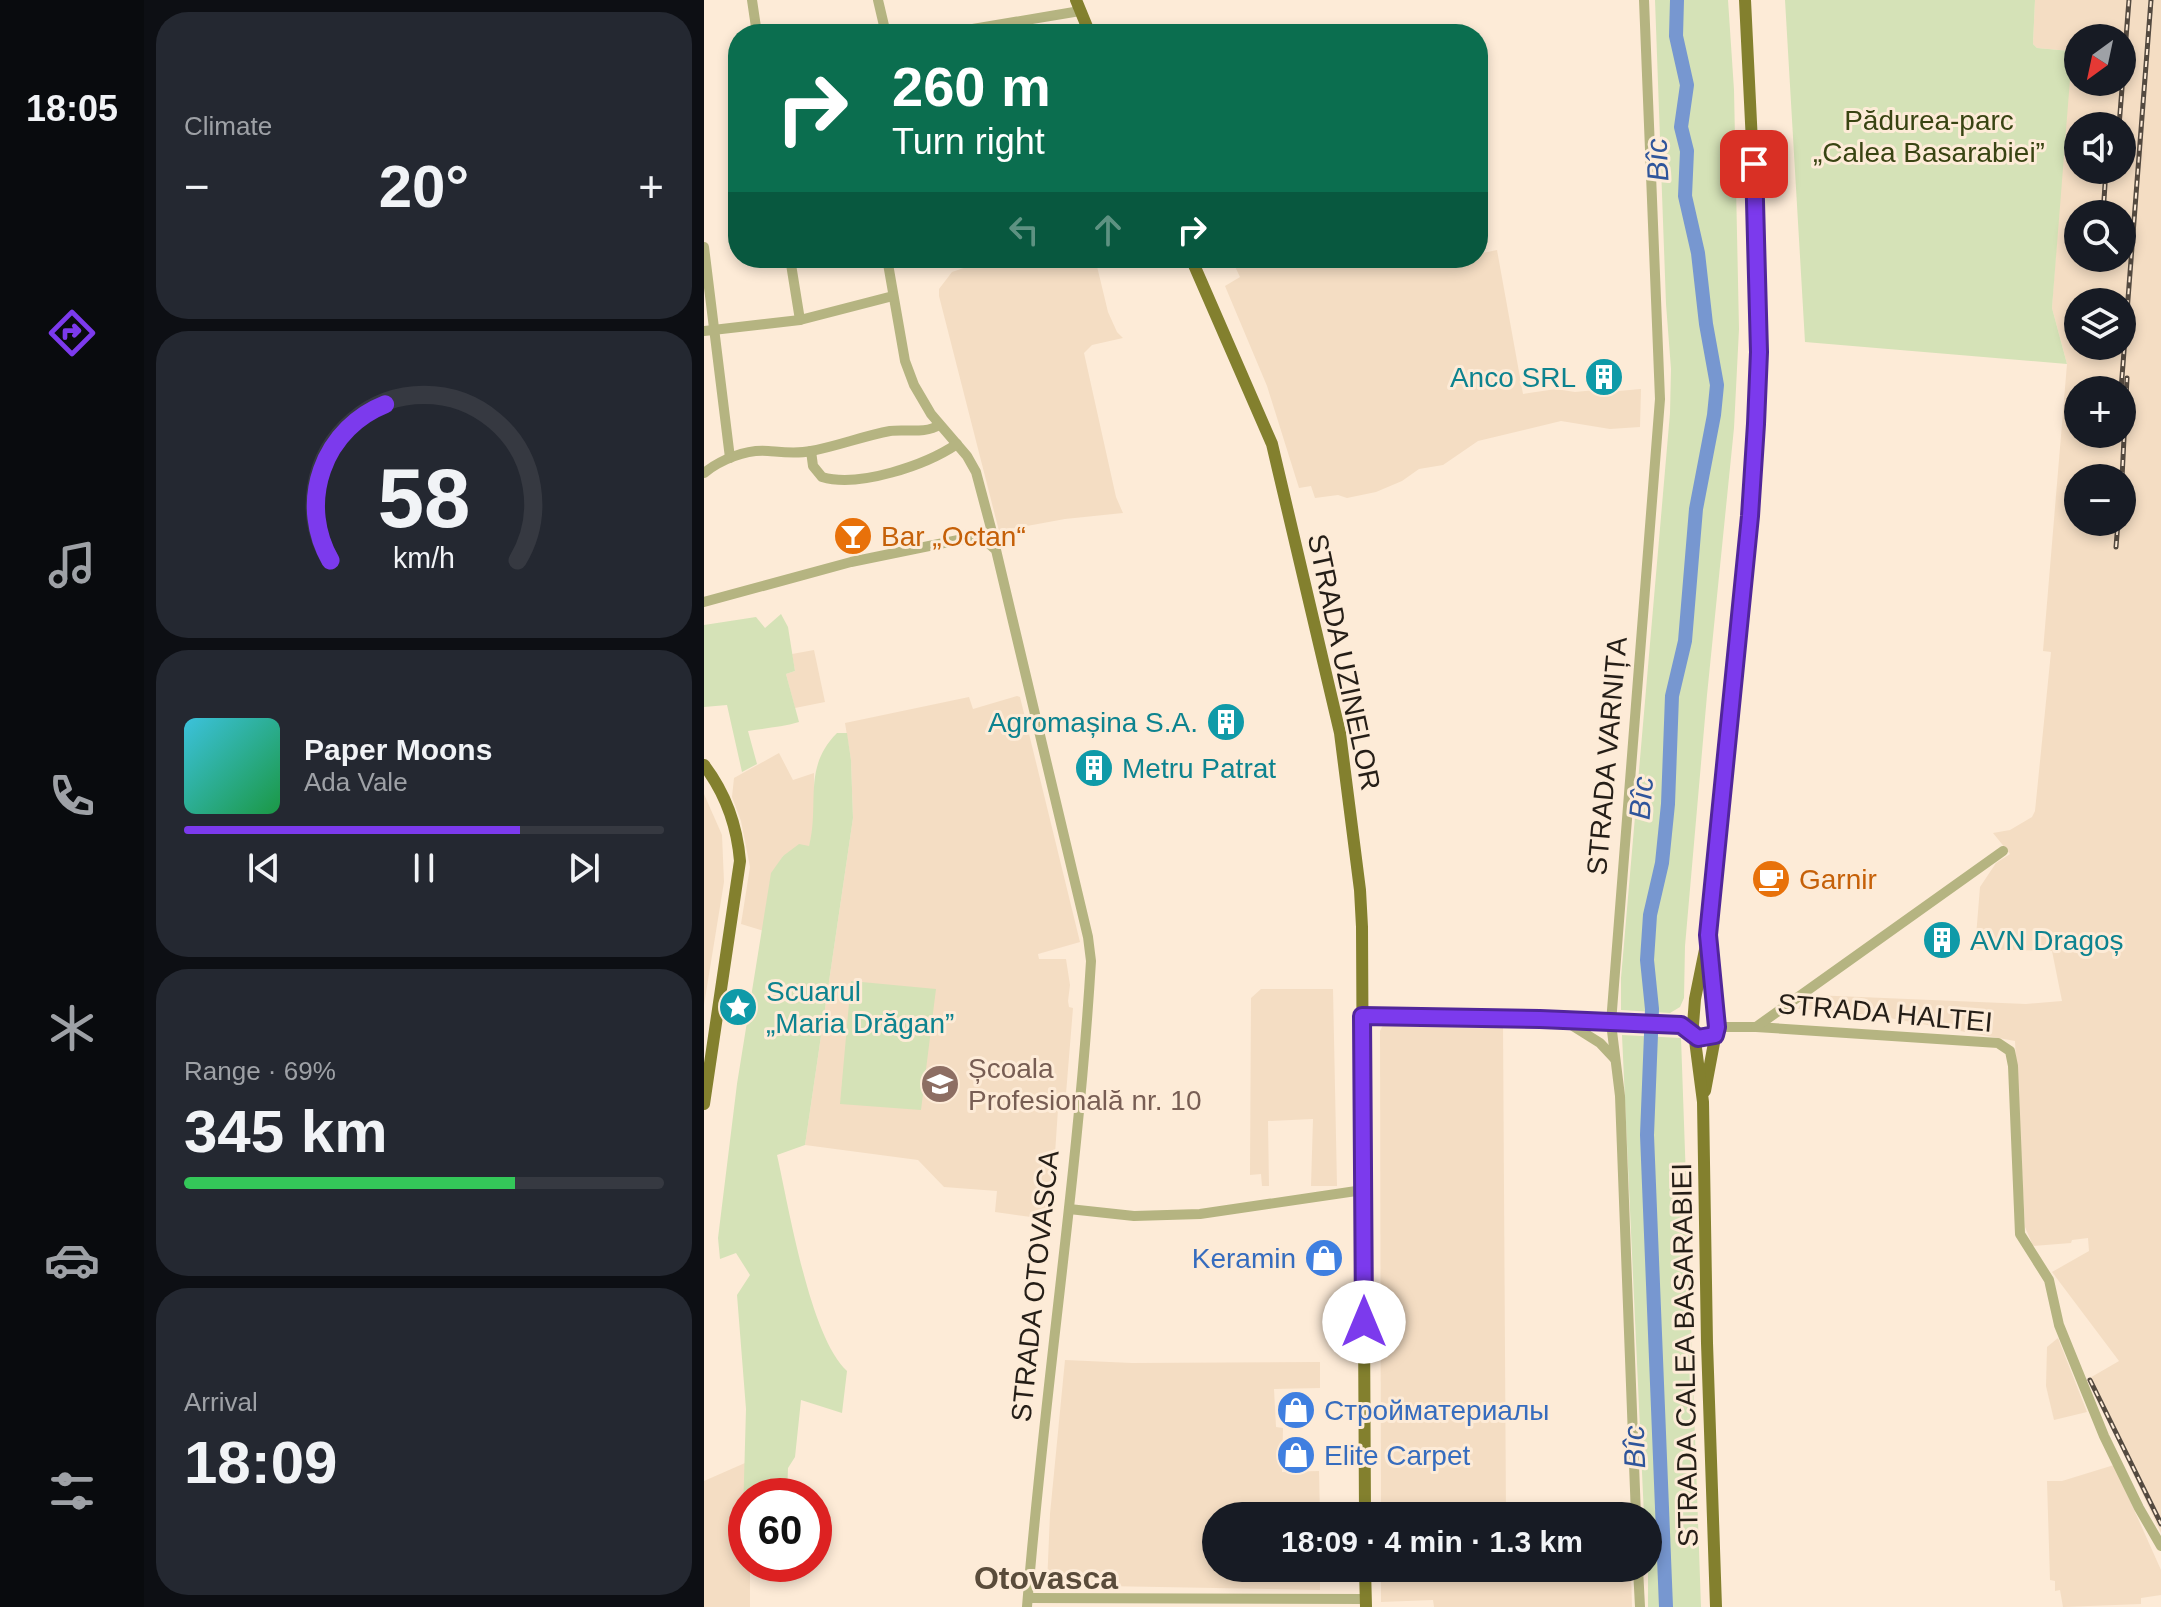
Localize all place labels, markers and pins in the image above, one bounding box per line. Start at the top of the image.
pin [1720,130,1788,198]
building icon: Anco SRL [1583,356,1625,398]
place label: Anco SRL [1450,362,1576,393]
bar icon: Bar „Octan“ [832,515,874,557]
place label: Bar „Octan“ [881,521,1026,552]
building icon: Agromașina S.A. [1205,701,1247,743]
place label: Agromașina S.A. [988,707,1198,738]
building icon: Metru Patrat [1073,747,1115,789]
place label: Metru Patrat [1122,753,1276,784]
cafe icon: Garnir [1750,858,1792,900]
place label: Garnir [1799,864,1877,895]
building icon: AVN Dragoș [1921,919,1963,961]
place label: AVN Dragoș [1970,925,2124,956]
place label: Scuarul „Maria Drăgan” [766,976,954,1039]
place icon: Scuarul „Maria Drăgan” [717,986,759,1028]
place label: Școala Profesională nr. 10 [968,1053,1202,1116]
school or university icon: Școala Profesională nr. 10 [919,1063,961,1105]
shop icon: Keramin [1303,1237,1345,1279]
place label: Keramin [1192,1243,1296,1274]
shop icon: Стройматериалы [1275,1389,1317,1431]
place label: Стройматериалы [1324,1395,1549,1426]
shop icon: Elite Carpet [1275,1434,1317,1476]
place label: Elite Carpet [1324,1440,1471,1471]

